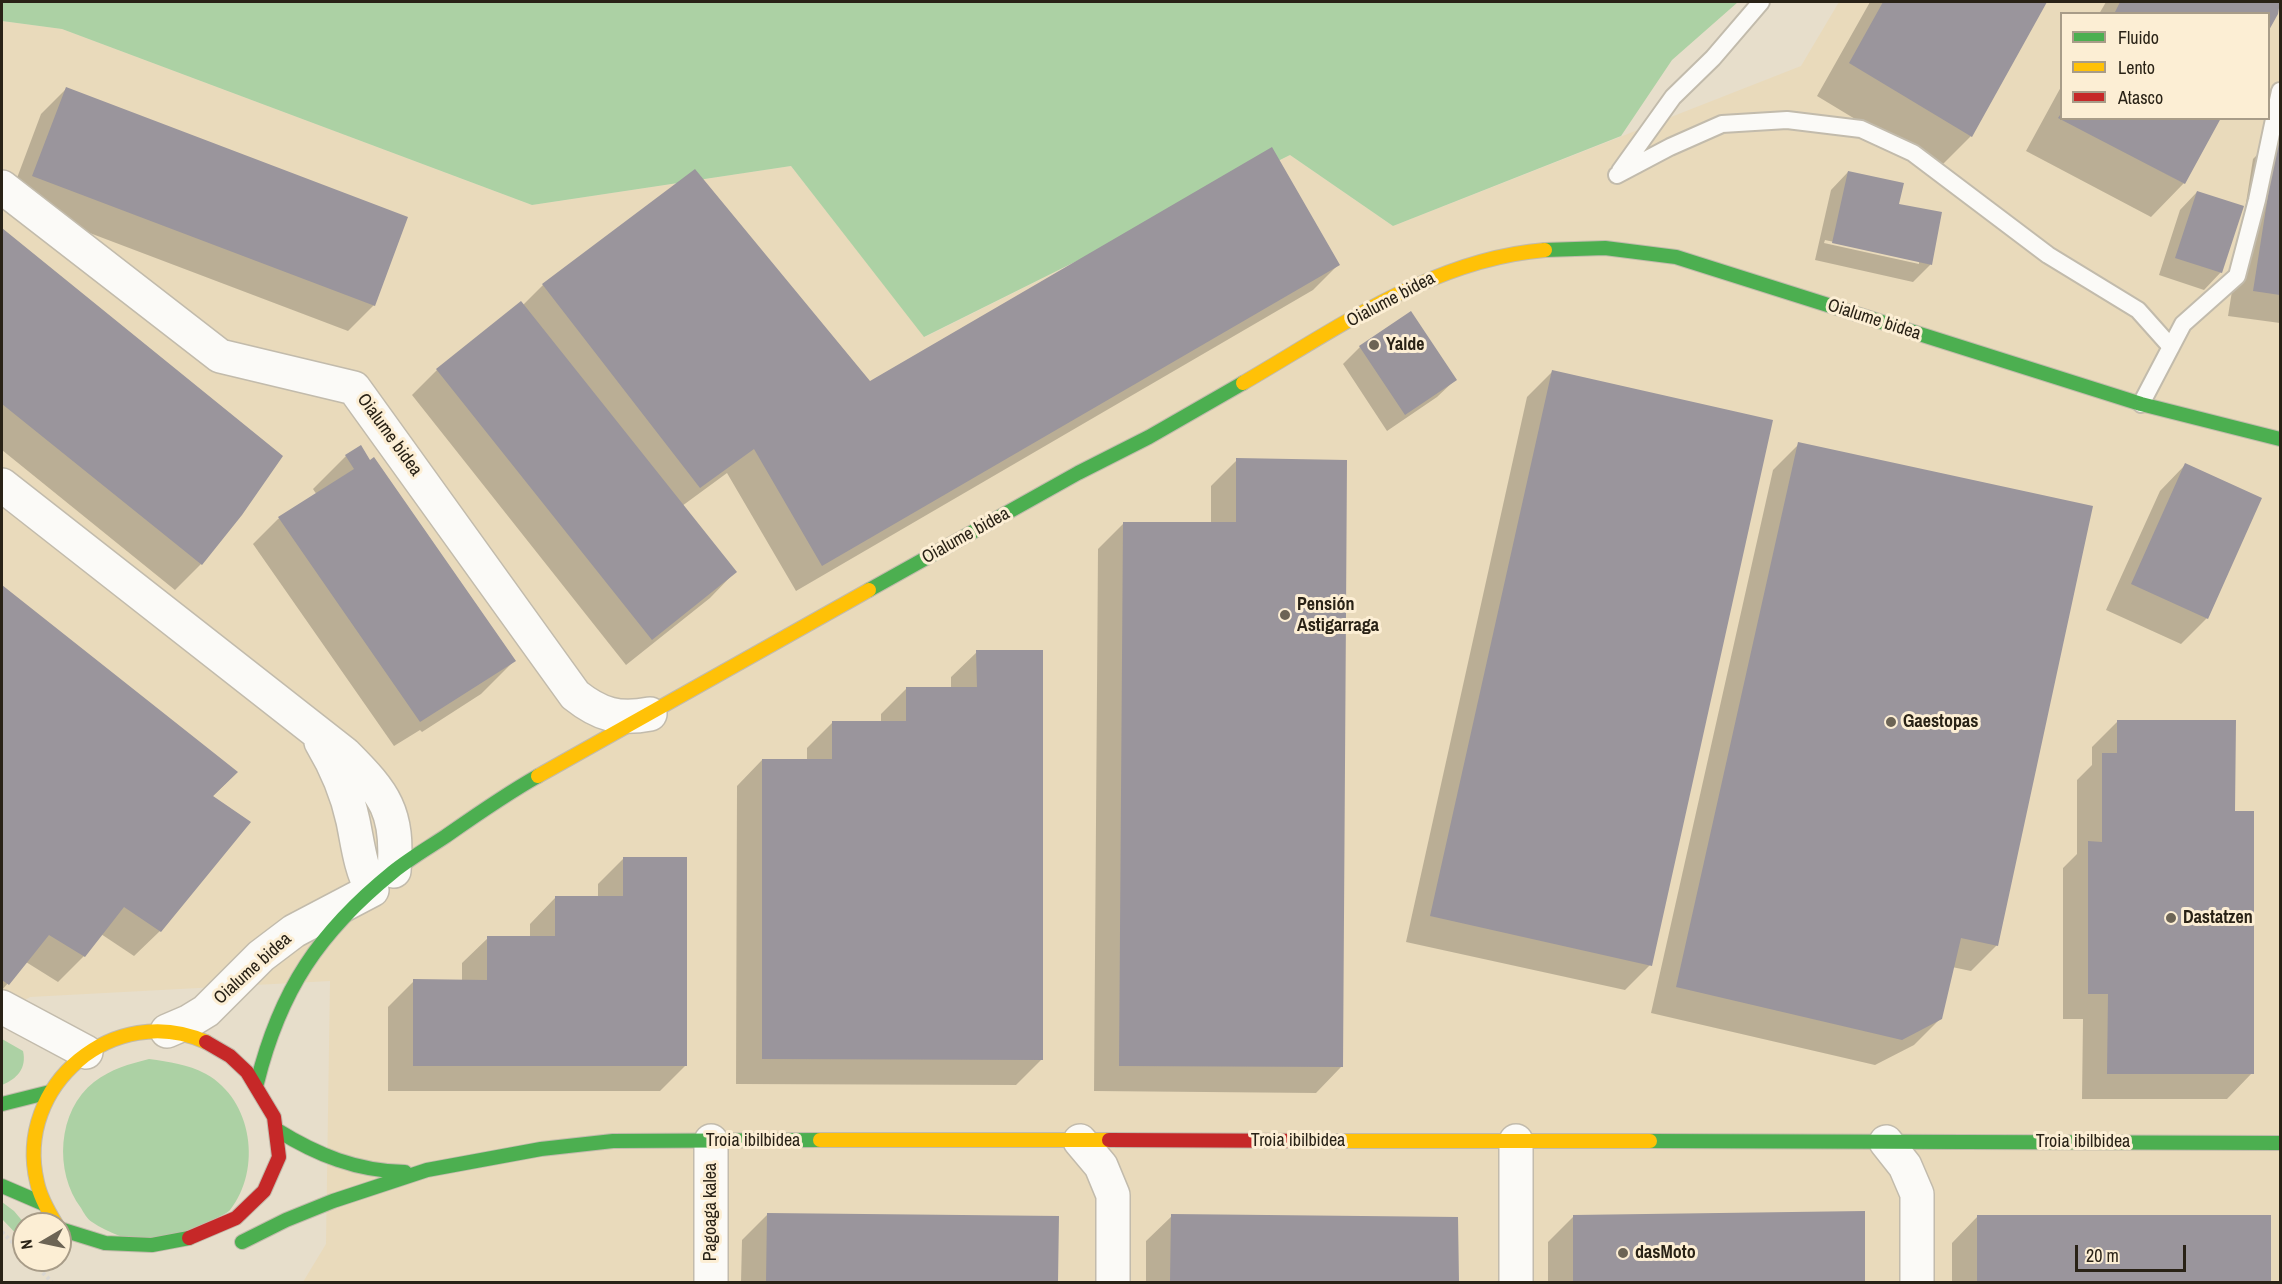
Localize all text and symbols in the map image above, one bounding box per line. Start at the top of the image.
legend [2060,12,2270,120]
text: Fluido [2118,25,2159,50]
text: Lento [2118,55,2155,80]
text: Atasco [2118,85,2163,110]
street label: Oialume bidea [1343,268,1439,332]
street label: Oialume bidea [1825,295,1923,345]
place label: Yalde [1386,334,1425,356]
marker: Yalde [1367,338,1381,352]
street label: Oialume bidea [352,389,426,481]
street label: Oialume bidea [918,503,1014,569]
place label: Pensión Astigarraga [1297,594,1379,636]
marker: Pensión Astigarraga [1278,608,1292,622]
place label: Gaestopas [1903,711,1978,733]
marker: Gaestopas [1884,715,1898,729]
place label: Dastatzen [2183,907,2253,929]
marker: Dastatzen [2164,911,2178,925]
street label: Oialume bidea [210,929,296,1009]
street label: Troia ibilbidea [706,1130,800,1152]
street label: Troia ibilbidea [1251,1130,1345,1152]
street label: Troia ibilbidea [2036,1131,2130,1153]
street label: Pagoaga kalea [700,1163,722,1261]
north arrow [12,1212,72,1272]
scale bar [2078,1233,2189,1271]
text: N [15,1238,38,1251]
place label: dasMoto [1635,1242,1696,1264]
text: 20 m [2086,1243,2119,1268]
marker: dasMoto [1616,1246,1630,1260]

